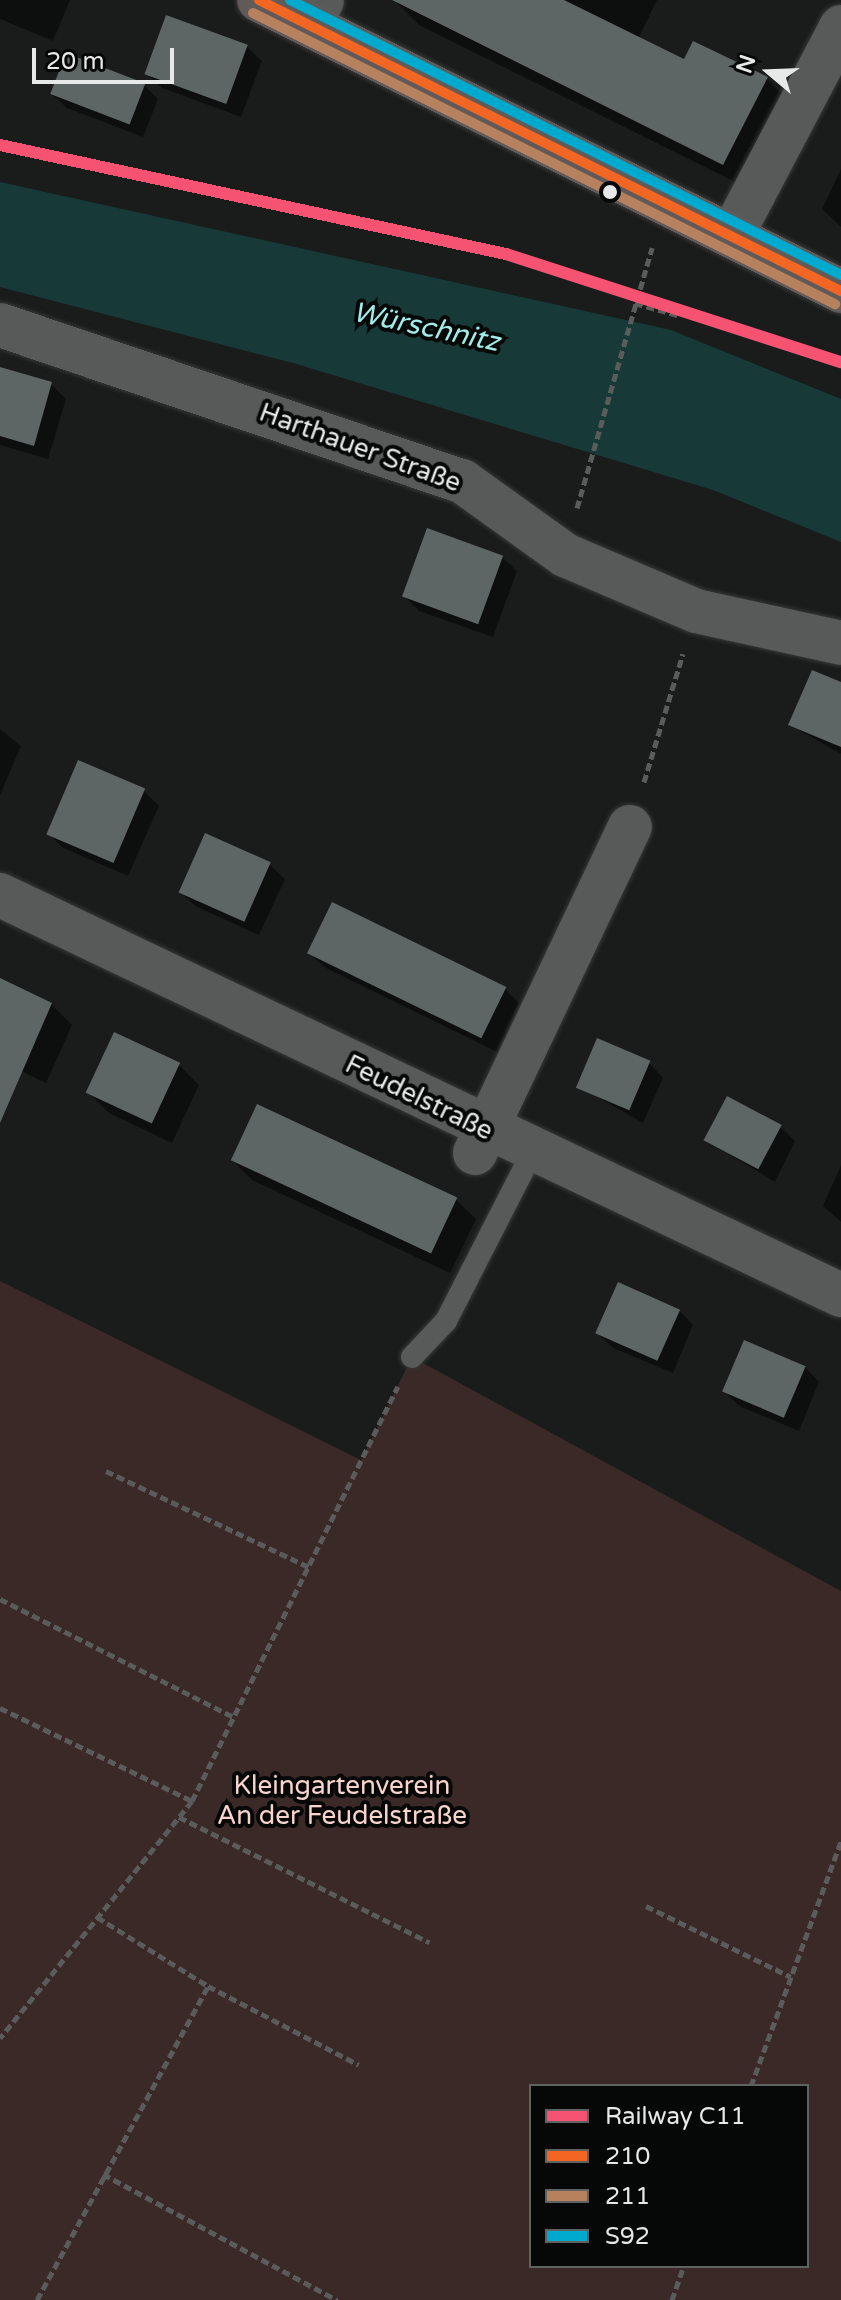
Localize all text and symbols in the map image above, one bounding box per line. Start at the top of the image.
scale bar [36,32,178,82]
north arrow [729,32,809,112]
text: 20 m [46,47,104,76]
text: N [731,52,761,77]
unlabelled marker [602,184,618,200]
water label: Würschnitz [350,295,502,359]
street label: Harthauer Straße [255,397,465,499]
street label: Feudelstraße [340,1049,498,1147]
park label: Kleingartenverein An der Feudelstraße [217,1770,467,1832]
legend [529,2084,809,2268]
text: Railway C11 [605,2102,746,2131]
text: 210 [605,2142,650,2171]
text: 211 [605,2182,650,2211]
text: S92 [605,2222,650,2251]

